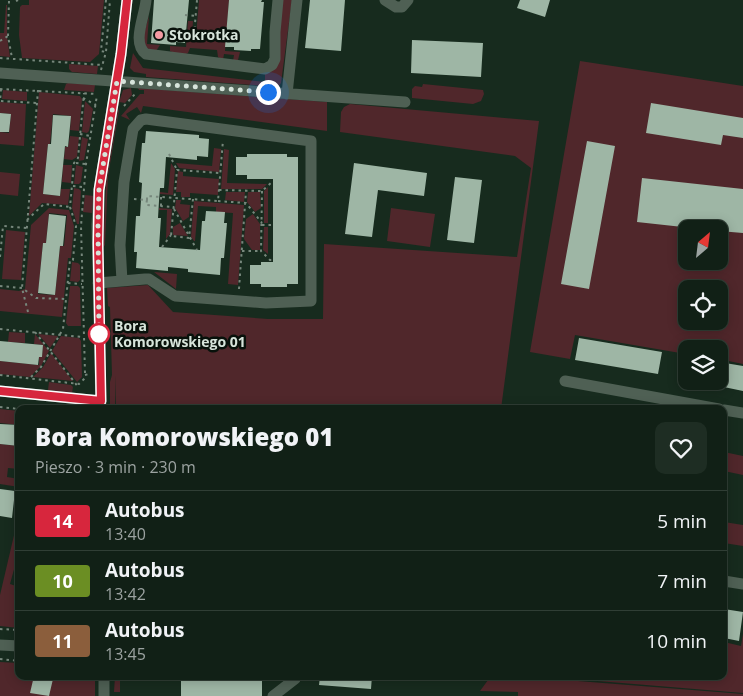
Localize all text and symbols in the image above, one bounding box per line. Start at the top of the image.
place label: Stokrotka [169,25,238,44]
marker: Stokrotka [153,29,165,41]
your location [256,80,281,105]
north arrow [678,220,728,270]
map controls [678,220,728,390]
button: locate [678,280,728,330]
place label: Bora Komorowskiego 01 [114,316,246,351]
marker: Bora Komorowskiego 01 [88,323,110,345]
button: layers [678,340,728,390]
text: Bora Komorowskiego 01 [35,420,333,453]
button: heart [655,422,707,474]
text: Pieszo · 3 min · 230 m [35,456,196,478]
text: Autobus [105,497,185,523]
text: 5 min [657,508,707,534]
text: 14 [52,509,73,533]
text: 13:40 [105,523,146,545]
text: Autobus [105,557,185,583]
text: 7 min [657,568,707,594]
text: 10 [52,569,73,593]
text: 13:42 [105,583,146,605]
text: Autobus [105,617,185,643]
text: 10 min [646,628,707,654]
text: 11 [52,629,73,653]
text: 13:45 [105,643,146,665]

